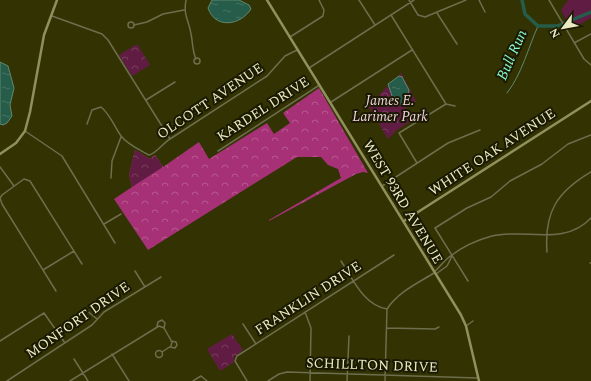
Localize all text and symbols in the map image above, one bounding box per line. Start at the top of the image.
north arrow [543,8,583,48]
text: N [545,25,565,41]
water label: Bull Run [491,26,533,84]
street label: OLCOTT AVENUE [153,58,267,144]
street label: KARDEL DRIVE [213,71,313,147]
park label: James E. Larimer Park [352,90,428,127]
street label: WHITE OAK AVENUE [424,103,560,201]
street label: WEST 93RD AVENUE [358,136,448,268]
street label: FRANKLIN DRIVE [251,256,365,340]
street label: MONFORT DRIVE [22,276,134,364]
street label: SCHILLTON DRIVE [306,352,438,378]

